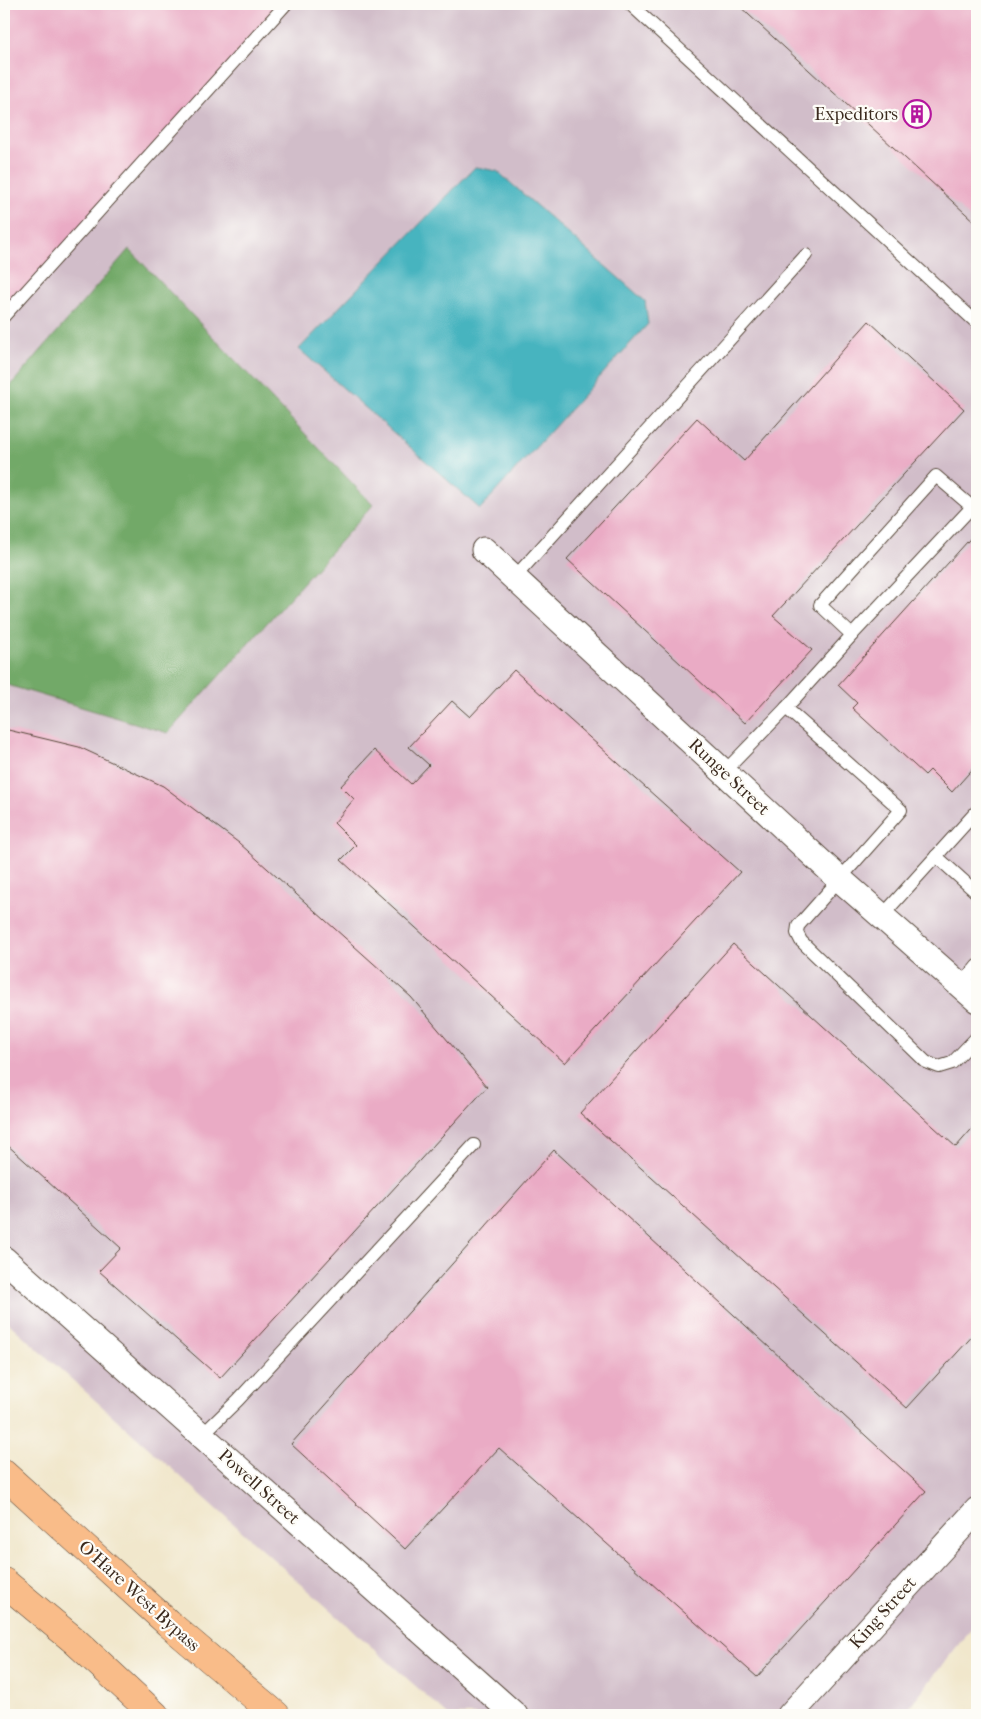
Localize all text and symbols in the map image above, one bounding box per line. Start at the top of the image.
building icon: Expeditors [902,99,932,129]
place label: Expeditors [814,104,898,125]
street label: Runge Street [684,734,774,820]
street label: Powell Street [214,1445,305,1529]
street label: O'Hare West Bypass [74,1536,204,1656]
street label: King Street [845,1572,921,1653]

